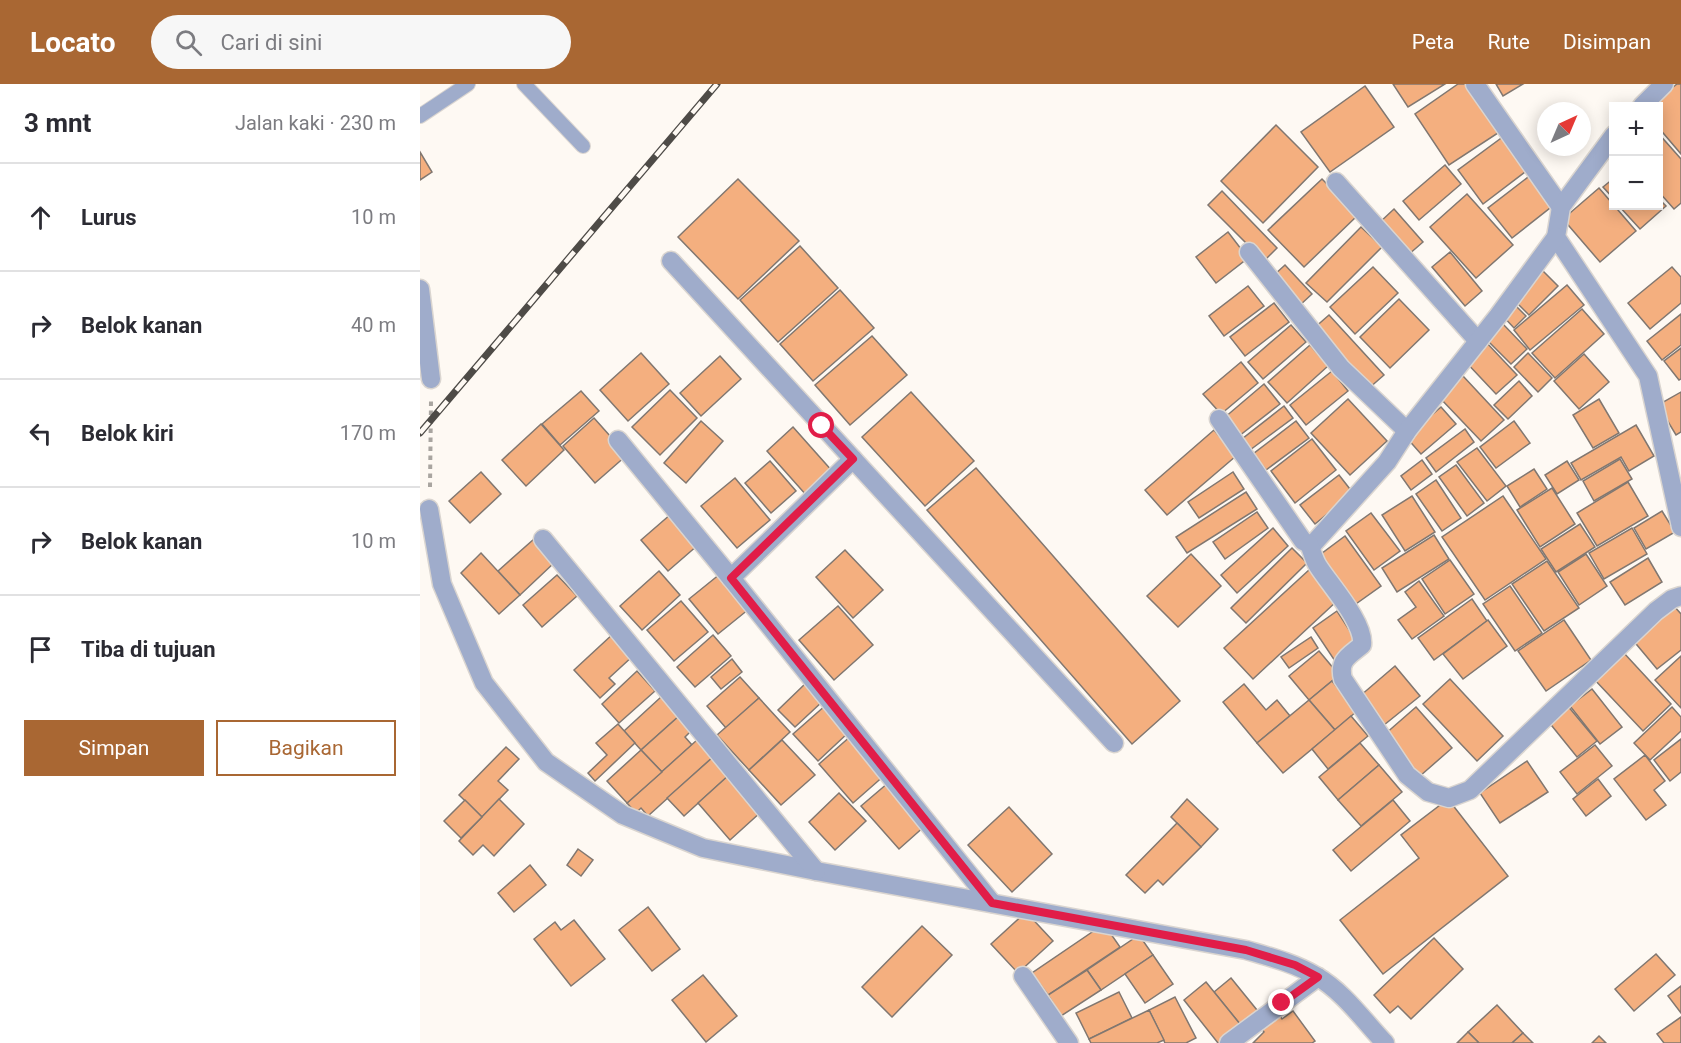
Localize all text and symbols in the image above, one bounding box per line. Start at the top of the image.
search box [151,15,571,69]
text: Locato [30,26,115,59]
icon: search [172,26,205,59]
text: Cari di sini [220,30,322,55]
text: Peta [1412,30,1454,54]
text: Rute [1487,30,1530,54]
text: Disimpan [1563,30,1651,54]
north arrow [1537,102,1591,156]
map controls [1609,102,1663,210]
button: + [1609,102,1663,156]
text: 3 mnt [24,108,91,138]
text: Jalan kaki · 230 m [235,111,396,135]
button: − [1609,156,1663,210]
icon: ahead [24,201,57,234]
text: Lurus [81,205,137,230]
text: 10 m [351,205,396,229]
icon: right [24,309,57,342]
text: Belok kanan [81,313,202,338]
text: 40 m [351,313,396,337]
route start [808,412,834,438]
icon: left [24,417,57,450]
text: Belok kiri [81,421,174,446]
text: 170 m [340,421,396,445]
icon: right [24,525,57,558]
text: Belok kanan [81,529,202,554]
text: 10 m [351,529,396,553]
icon: arrive [24,633,57,666]
text: Tiba di tujuan [81,637,216,662]
button: Simpan [24,720,204,776]
button: Bagikan [216,720,396,776]
route end [1268,989,1294,1015]

